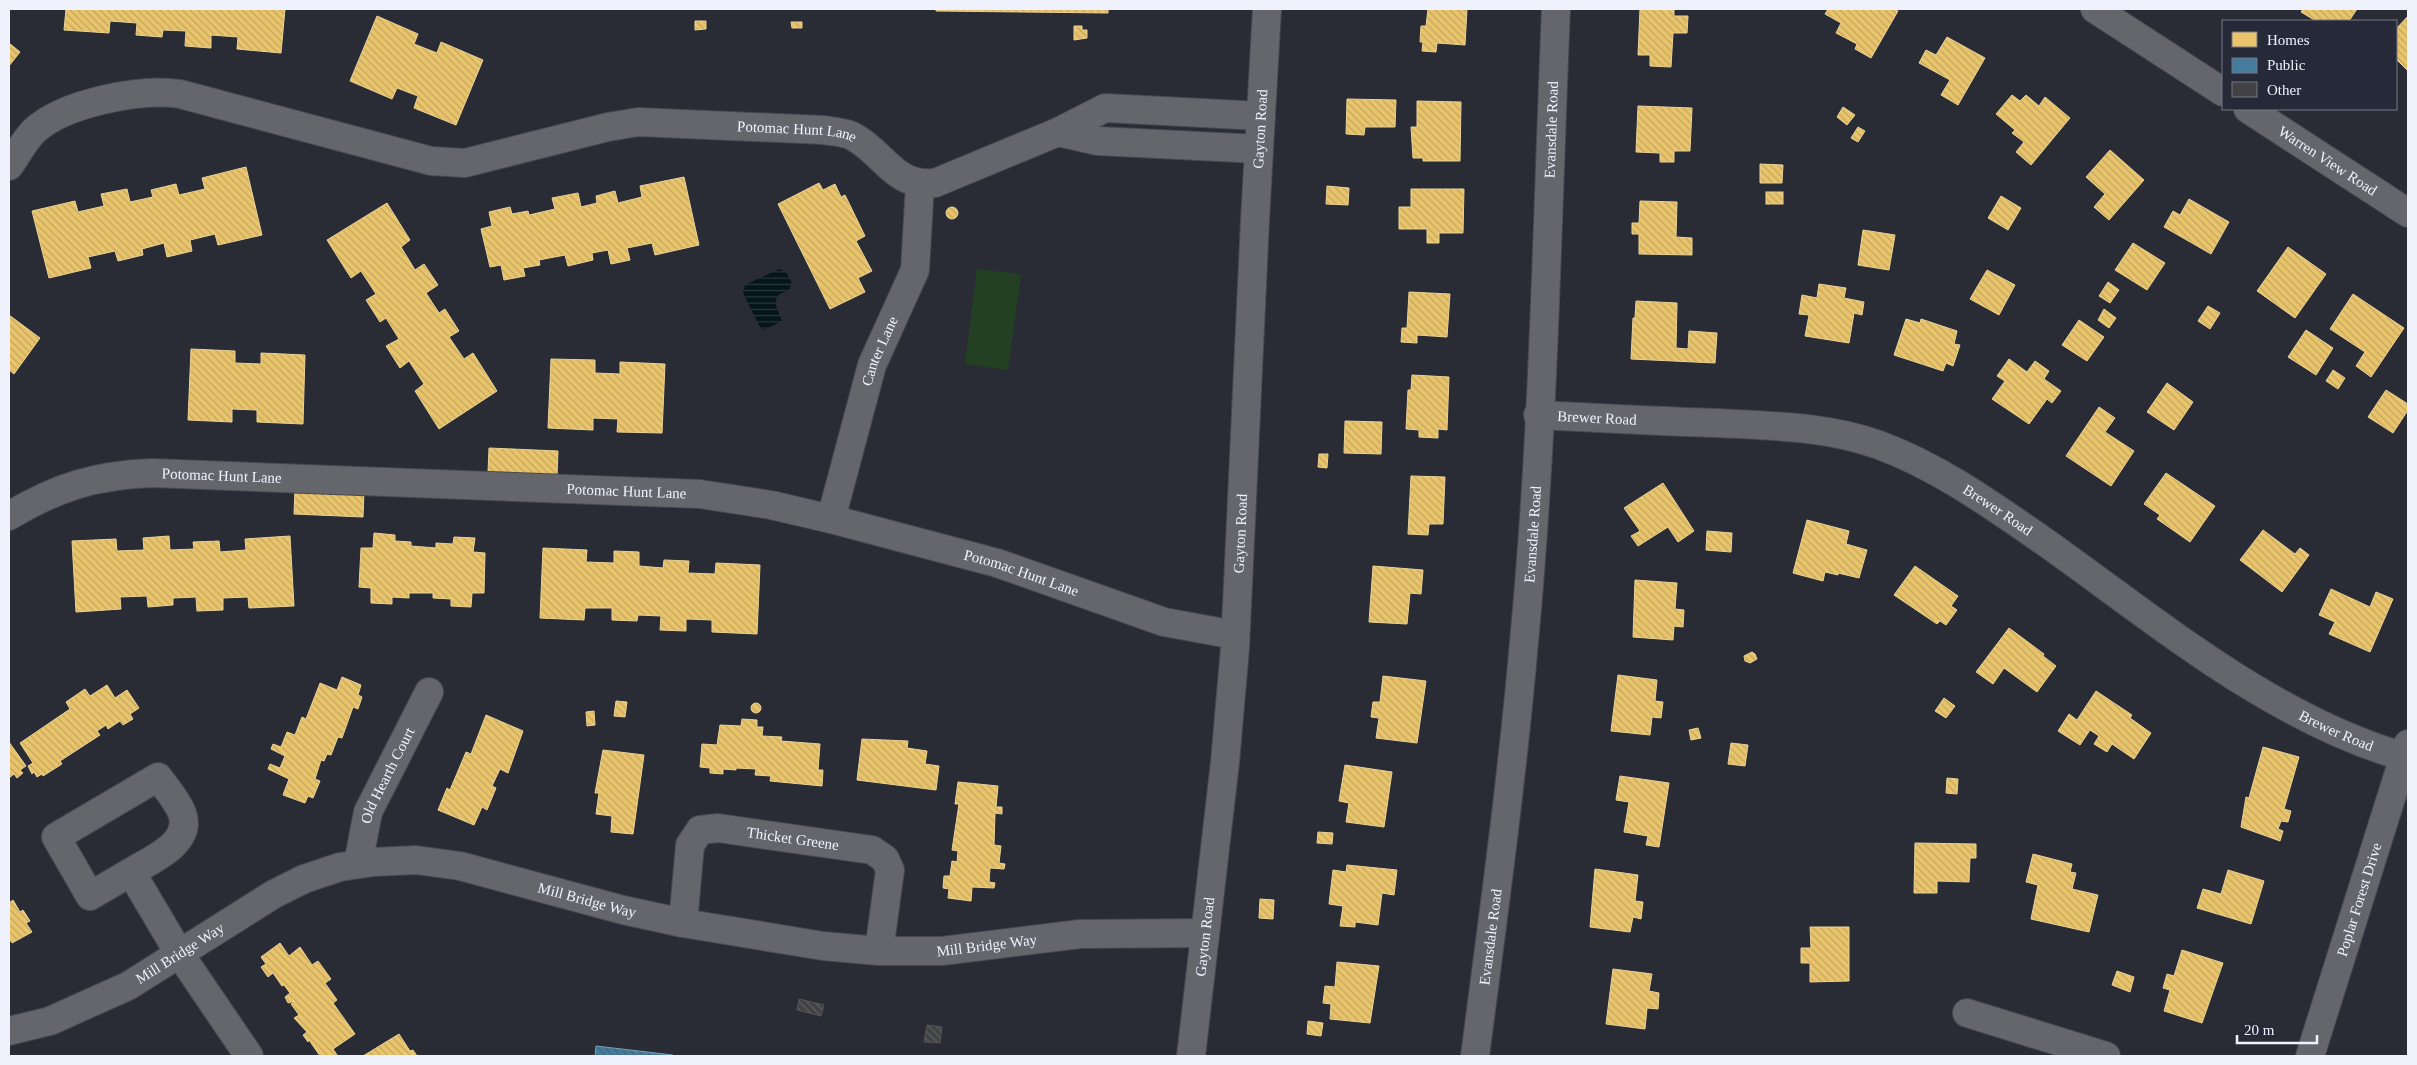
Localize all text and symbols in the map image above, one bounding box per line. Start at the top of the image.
legend [2222,20,2397,110]
text: Homes [2267,32,2310,48]
text: Public [2267,57,2306,73]
street label: Evansdale Road [1542,80,1561,179]
text: Other [2267,82,2301,98]
street label: Gayton Road [1250,88,1270,169]
street label: Potomac Hunt Lane [737,118,860,145]
street label: Warren View Road [2275,123,2380,199]
street label: Canter Lane [859,314,901,388]
street label: Brewer Road [1557,408,1638,428]
street label: Potomac Hunt Lane [161,465,282,486]
street label: Potomac Hunt Lane [566,481,687,501]
street label: Brewer Road [1960,481,2036,539]
street label: Evansdale Road [1521,485,1544,583]
street label: Gayton Road [1230,493,1250,574]
street label: Potomac Hunt Lane [962,547,1081,599]
street label: Brewer Road [2296,707,2376,754]
street label: Old Hearth Court [358,724,418,825]
street label: Thicket Greene [746,824,840,853]
street label: Poplar Forest Drive [2334,840,2385,958]
street label: Mill Bridge Way [536,879,638,921]
street label: Evansdale Road [1476,887,1505,986]
street label: Gayton Road [1192,896,1217,977]
street label: Mill Bridge Way [133,919,227,987]
street label: Mill Bridge Way [936,931,1038,960]
scale bar [2237,1012,2317,1044]
text: 20 m [2244,1022,2275,1038]

